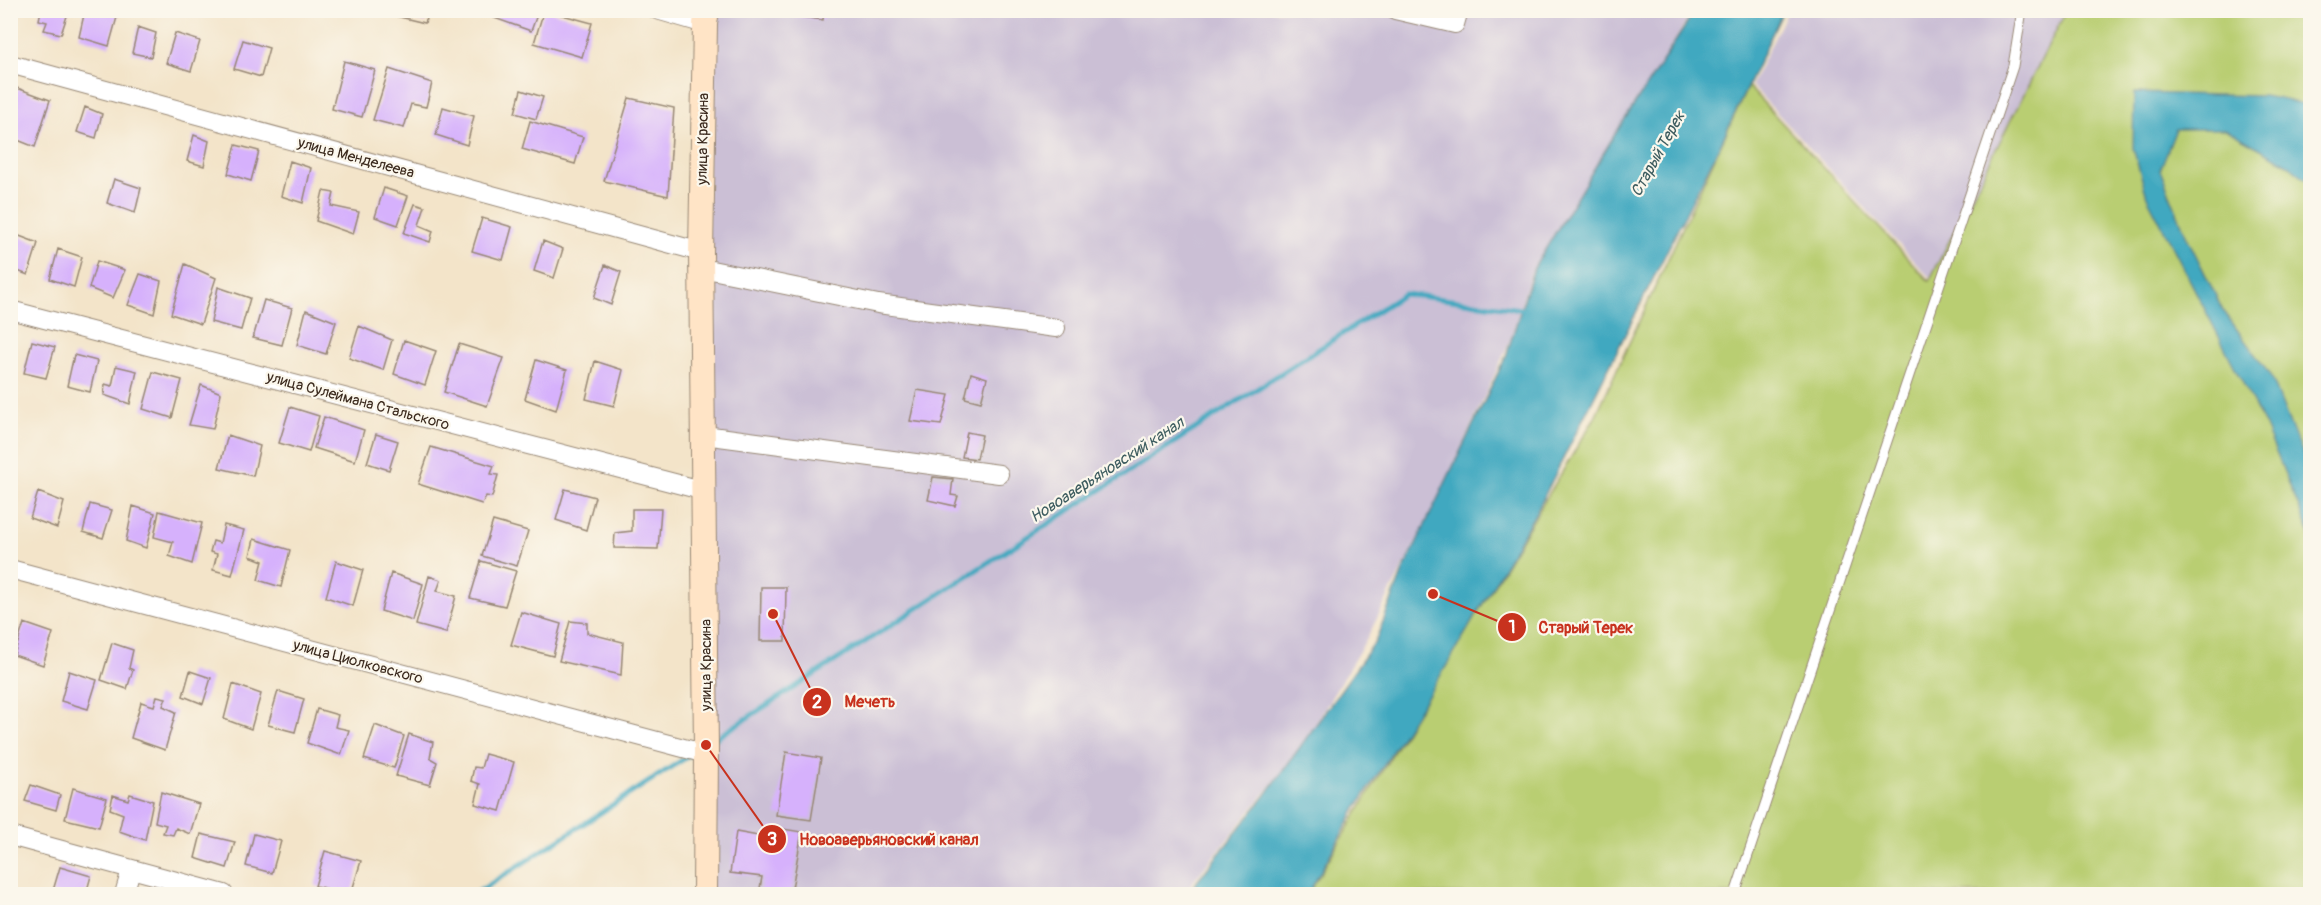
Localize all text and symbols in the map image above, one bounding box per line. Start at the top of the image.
street label: улица Красина [693,93,713,186]
water label: Старый Терек [1626,106,1691,200]
street label: улица Менделеева [295,133,416,183]
street label: улица Сулеймана Стальского [264,367,451,435]
water label: Новоаверьяновский канал [1026,412,1189,527]
callout: Старый Терек [1497,610,1646,644]
text: 1 [1508,616,1516,639]
text: Старый Терек [1539,618,1633,638]
street label: улица Красина [697,619,716,712]
street label: улица Циолковского [290,635,425,688]
callout: Мечеть [802,685,907,719]
text: 2 [812,691,822,714]
text: Мечеть [845,692,895,712]
callout: Новоаверьяновский канал [757,822,991,856]
text: 3 [767,828,777,851]
text: Новоаверьяновский канал [799,830,979,850]

